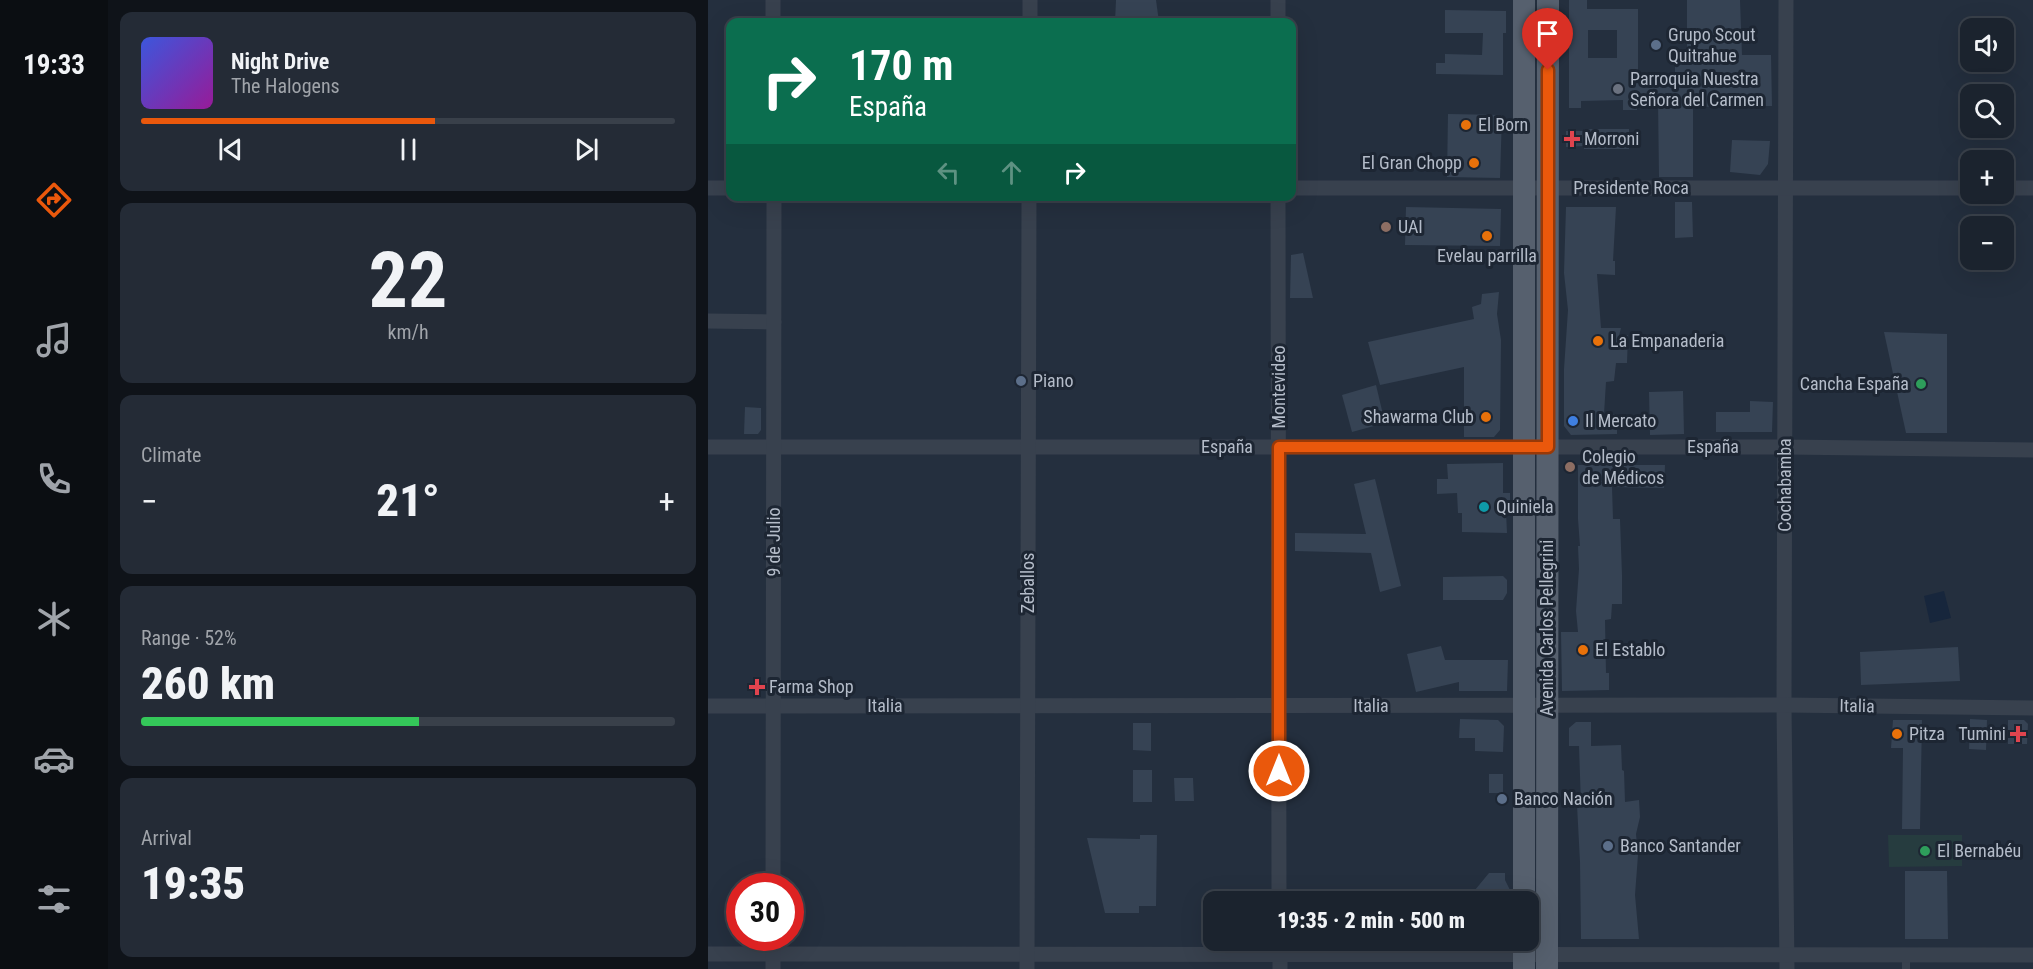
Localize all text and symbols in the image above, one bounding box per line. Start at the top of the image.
pin [1522,8,1573,70]
icon: arrive [1531,17,1564,50]
map controls [1960,18,2014,270]
button: sound [1960,18,2014,72]
place label: Grupo Scout Quitrahue [1668,24,1756,66]
marker: Grupo Scout Quitrahue [1649,38,1663,52]
text: 170 m [849,41,954,90]
icon: right [750,42,828,120]
text: 19:33 [23,49,85,81]
text: Night Drive [231,49,329,74]
place label: Parroquia Nuestra Señora del Carmen [1630,68,1764,110]
text: The Halogens [231,74,340,98]
marker: Parroquia Nuestra Señora del Carmen [1611,82,1625,96]
button: search [1960,84,2014,138]
text: España [849,91,927,123]
place label: El Born [1478,114,1528,135]
marker: El Born [1459,118,1473,132]
place label: Morroni [1584,128,1639,149]
marker: Morroni [1565,132,1579,146]
icon: previous [214,133,247,166]
icon: pause [392,133,425,166]
icon: next [570,133,603,166]
button: + [1960,150,2014,204]
place label: El Gran Chopp [1362,152,1462,173]
icon: left [932,156,965,189]
icon: ahead [995,156,1028,189]
icon: right [1058,156,1091,189]
marker: El Gran Chopp [1467,156,1481,170]
street label: Presidente Roca [1573,177,1689,198]
icon: directions [33,179,75,221]
place label: UAI [1398,216,1423,237]
button: − [1960,216,2014,270]
marker: UAI [1379,220,1393,234]
marker: Evelau parrilla [1480,229,1494,243]
text: 22 [369,235,447,326]
place label: Evelau parrilla [1437,245,1537,266]
icon: music [33,319,75,361]
text: km/h [387,320,429,344]
place label: La Empanaderia [1610,330,1724,351]
marker: La Empanaderia [1591,334,1605,348]
street label: Montevideo [1268,345,1289,429]
place label: Piano [1033,370,1073,391]
place label: Cancha España [1800,373,1909,394]
marker: Piano [1014,374,1028,388]
marker: Cancha España [1914,377,1928,391]
place label: Shawarma Club [1363,406,1474,427]
marker: Shawarma Club [1479,410,1493,424]
place label: Il Mercato [1585,410,1656,431]
marker: Il Mercato [1566,414,1580,428]
street label: España [1201,436,1253,457]
street label: España [1687,436,1739,457]
street label: Cochabamba [1774,438,1795,532]
text: Climate [141,443,201,467]
place label: Colegio de Médicos [1582,446,1664,488]
icon: phone [33,458,75,500]
marker: Colegio de Médicos [1563,460,1577,474]
text: 21° [376,474,440,527]
text: − [141,482,158,521]
text: + [659,482,675,521]
place label: Quiniela [1496,496,1554,517]
marker: Quiniela [1477,500,1491,514]
street label: 9 de Julio [763,507,784,577]
street label: Avenida Carlos Pellegrini [1536,540,1557,716]
street label: Zeballos [1017,553,1038,613]
icon: climate [33,598,75,640]
text: Range · 52% [141,626,237,650]
place label: El Establo [1595,639,1665,660]
marker: El Establo [1576,643,1590,657]
text: 260 km [141,657,275,710]
place label: Farma Shop [769,676,854,697]
marker: Farma Shop [750,680,764,694]
street label: Italia [867,695,903,716]
street label: Italia [1353,695,1389,716]
street label: Italia [1839,695,1875,716]
place label: Pitza [1909,723,1945,744]
place label: Tumini [1958,723,2006,744]
marker: Pitza [1890,727,1904,741]
marker: Tumini [2011,727,2025,741]
icon: car [33,738,75,780]
position arrow [1247,739,1311,803]
place label: Banco Nación [1514,788,1613,809]
marker: Banco Nación [1495,792,1509,806]
text: Arrival [141,826,192,850]
place label: Banco Santander [1620,835,1741,856]
marker: Banco Santander [1601,839,1615,853]
place label: El Bernabéu [1937,840,2021,861]
marker: El Bernabéu [1918,844,1932,858]
text: 19:35 [141,857,245,910]
speed limit sign: 30 [726,873,804,951]
icon: filters [33,878,75,920]
text: 19:35 · 2 min · 500 m [1277,908,1465,933]

